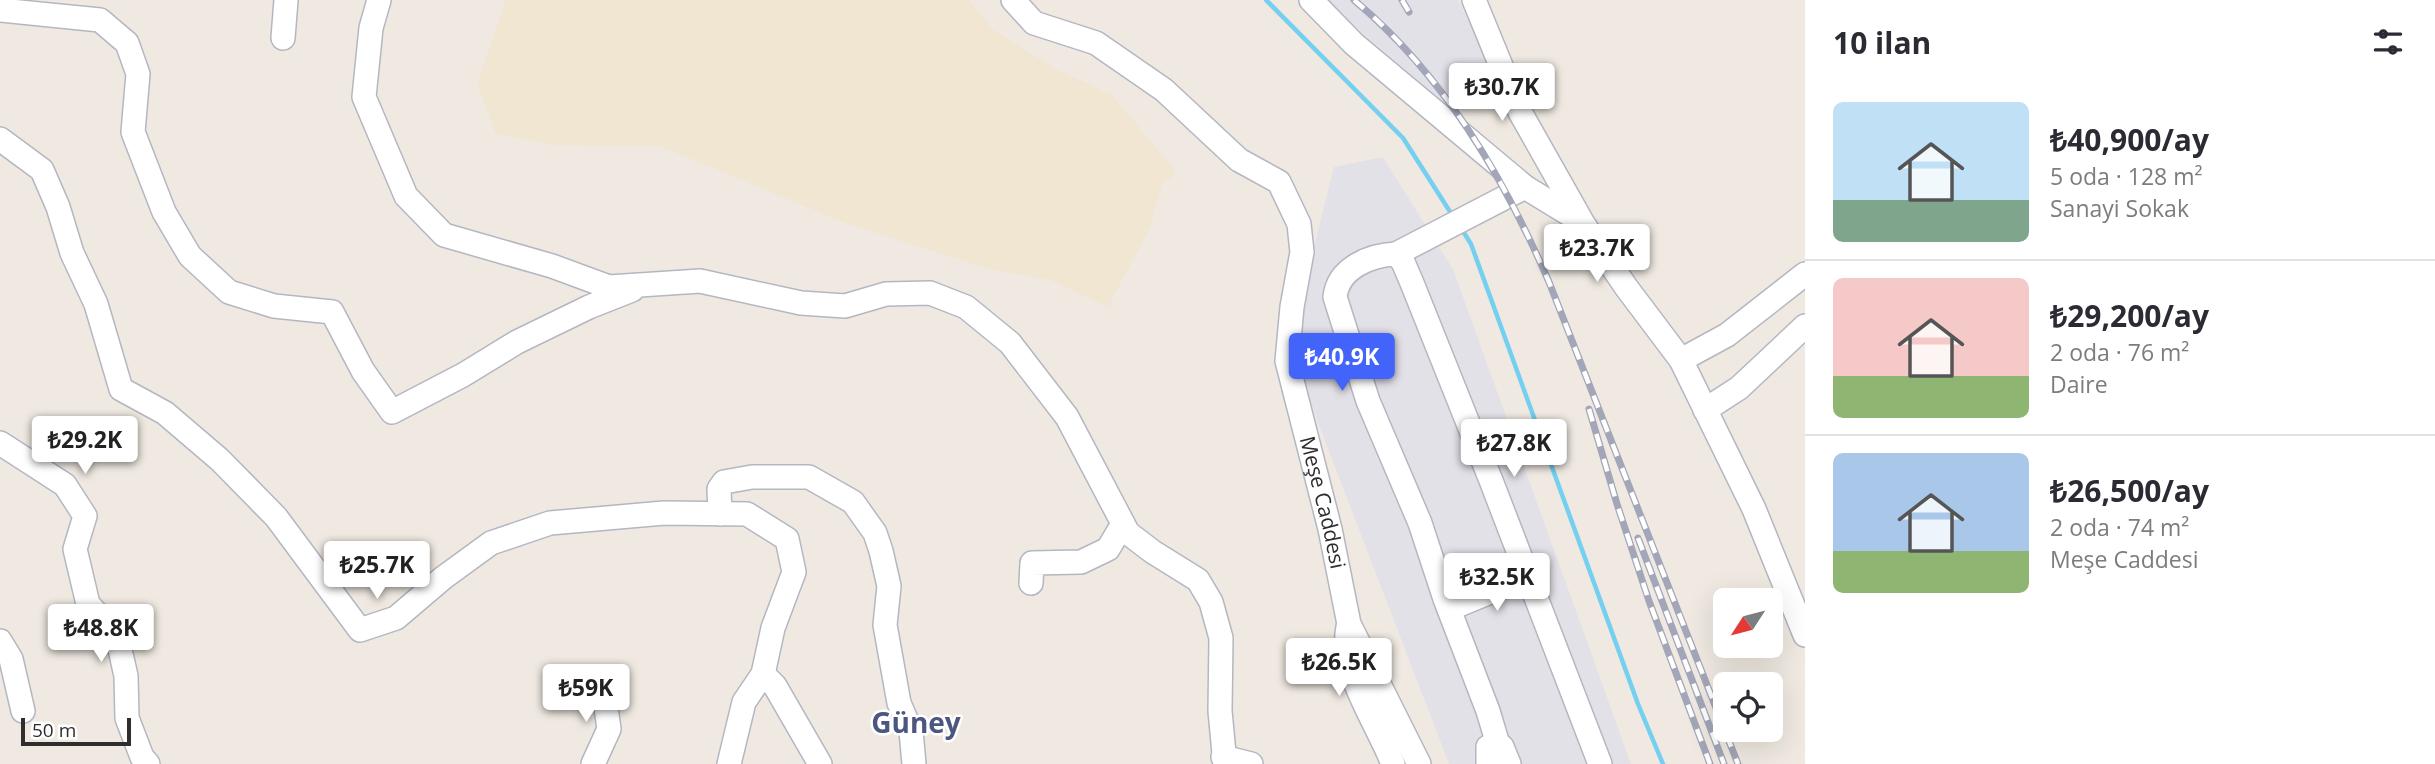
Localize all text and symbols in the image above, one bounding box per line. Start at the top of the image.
text: 10 ilan [1833,22,1931,63]
icon: filters [2369,23,2407,61]
pin: ₺30.7K [1445,64,1559,123]
text: ₺30.7K [1465,70,1539,102]
text: ₺40,900/ay [2050,119,2209,160]
icon: home [1889,130,1973,214]
text: 5 oda · 128 m² [2050,160,2203,192]
text: Sanayi Sokak [2050,192,2189,224]
pin: ₺23.7K [1540,224,1654,284]
text: ₺23.7K [1560,231,1634,263]
text: ₺29,200/ay [2050,295,2209,336]
icon: home [1889,306,1973,390]
pin: ₺40.9K [1285,334,1399,393]
text: 2 oda · 76 m² [2050,336,2189,368]
text: ₺40.9K [1305,340,1379,372]
text: Daire [2050,368,2108,400]
pin: ₺29.2K [28,416,142,476]
pin: ₺27.8K [1457,420,1571,479]
text: ₺29.2K [48,423,122,455]
text: ₺27.8K [1477,426,1551,458]
street label: Meşe Caddesi [1294,433,1353,571]
text: ₺26,500/ay [2050,470,2209,511]
icon: home [1889,481,1973,565]
text: 2 oda · 74 m² [2050,511,2189,543]
pin: ₺25.7K [320,542,434,601]
text: Meşe Caddesi [2050,543,2199,575]
text: ₺25.7K [340,548,414,580]
pin: ₺32.5K [1440,554,1554,613]
text: ₺32.5K [1460,560,1534,592]
north arrow [1713,588,1783,658]
map controls [1713,588,1783,742]
pin: ₺48.8K [44,604,158,664]
text: ₺48.8K [64,611,138,643]
pin: ₺26.5K [1282,638,1396,698]
text: ₺26.5K [1302,645,1376,677]
pin: ₺59K [545,664,627,724]
text: ₺59K [559,671,613,703]
button: locate [1713,672,1783,742]
district label: Güney [871,703,961,741]
scale bar [21,715,131,747]
text: 50 m [32,717,76,743]

